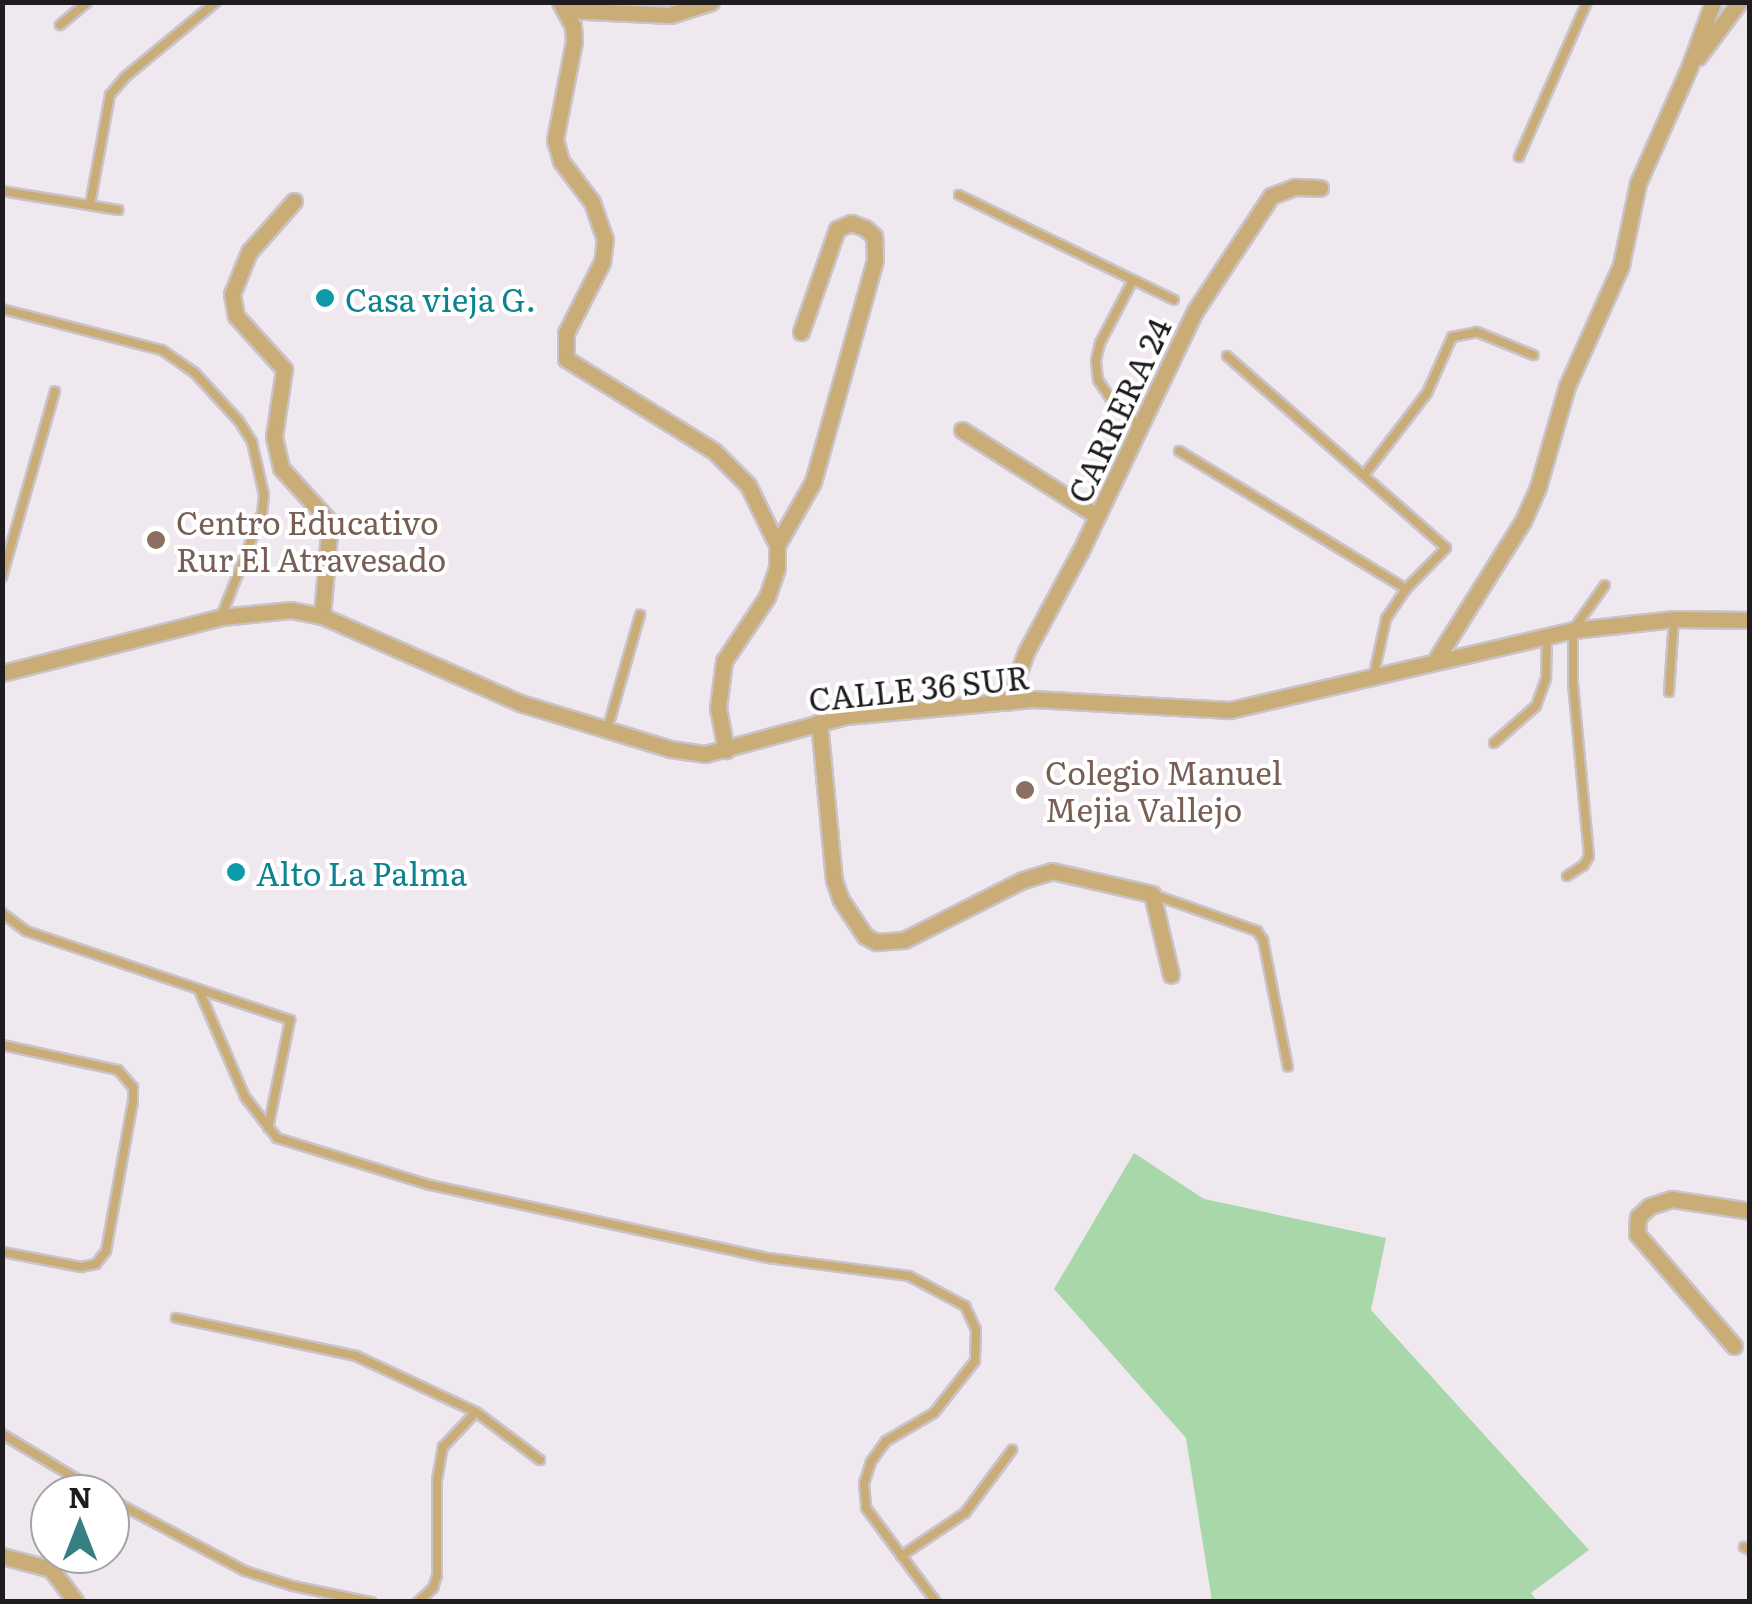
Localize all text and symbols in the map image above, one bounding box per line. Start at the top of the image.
place label: Casa vieja G. [345,279,536,317]
marker: Casa vieja G. [314,287,336,309]
street label: CARRERA 24 [1059,312,1177,508]
place label: Centro Educativo Rur El Atravesado [176,503,446,578]
marker: Centro Educativo Rur El Atravesado [145,529,167,551]
street label: CALLE 36 SUR [807,656,1031,718]
place label: Colegio Manuel Mejia Vallejo [1045,753,1282,828]
marker: Colegio Manuel Mejia Vallejo [1014,779,1036,801]
place label: Alto La Palma [256,853,467,891]
marker: Alto La Palma [225,861,247,883]
north arrow [30,1474,130,1574]
text: N [68,1475,92,1517]

